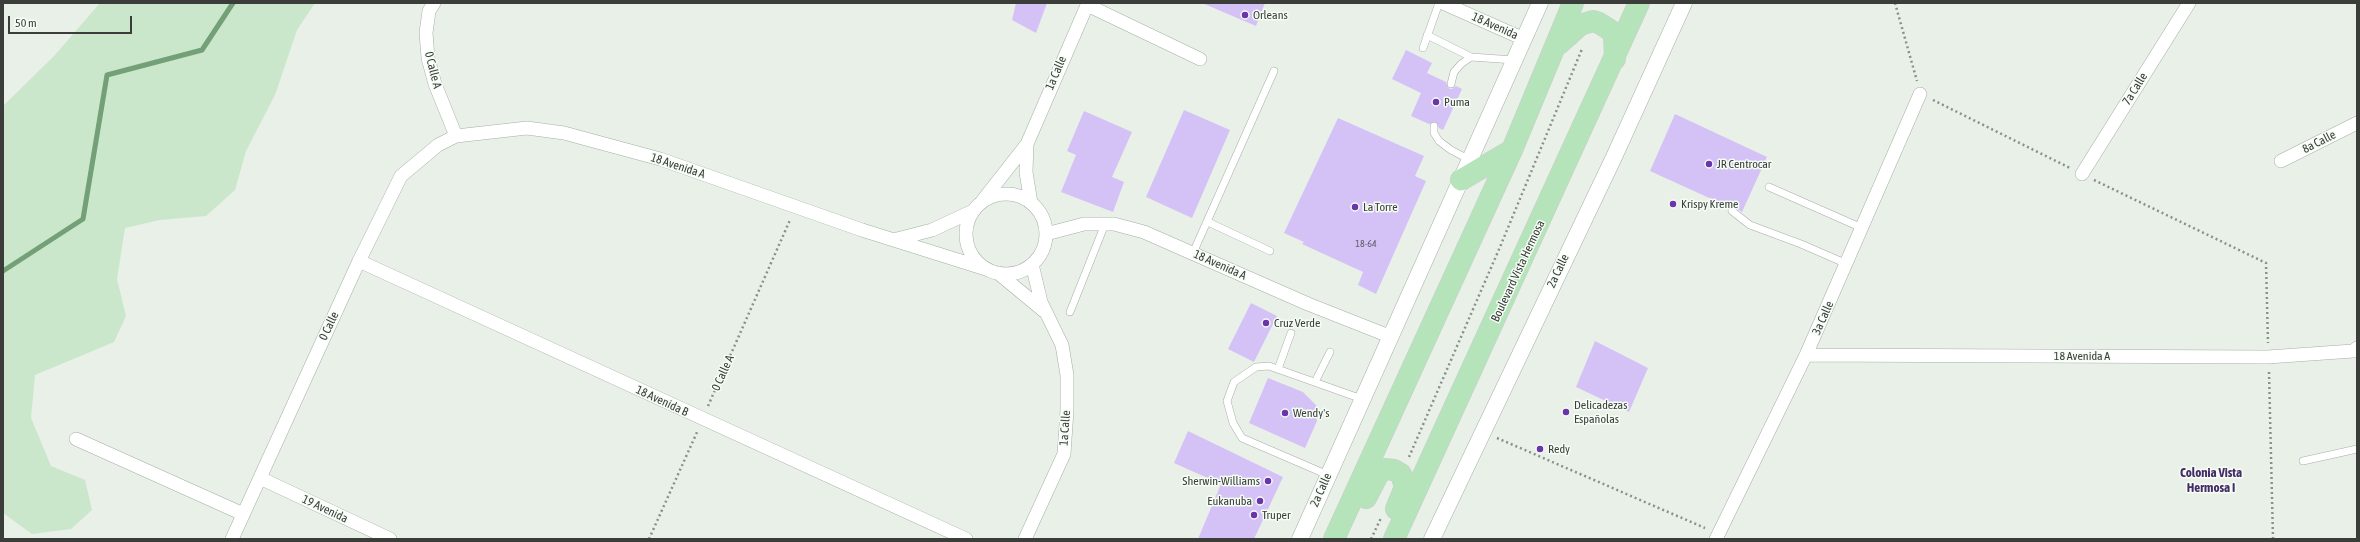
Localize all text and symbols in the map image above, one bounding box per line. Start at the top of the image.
scale bar [10,8,134,34]
place label: Orleans [1253,8,1288,22]
street label: 18 Avenida [1470,9,1520,43]
marker: Orleans [1240,10,1250,20]
text: 50 m [15,16,37,30]
street label: 0 Calle A [421,50,445,90]
street label: 1a Calle [1042,54,1070,92]
street label: 7a Calle [2119,70,2151,108]
place label: Puma [1444,95,1470,109]
marker: Puma [1431,97,1441,107]
street label: 8a Calle [2300,128,2338,156]
street label: 18 Avenida A [649,150,707,182]
place label: JR Centrocar [1717,157,1771,171]
marker: JR Centrocar [1704,159,1714,169]
place label: Krispy Kreme [1681,197,1739,211]
marker: Krispy Kreme [1668,199,1678,209]
place label: La Torre [1363,200,1398,214]
marker: La Torre [1350,202,1360,212]
street label: Boulevard Vista Hermosa [1488,218,1548,324]
house number: 18-64 [1355,238,1377,250]
street label: 18 Avenida A [1191,247,1249,283]
street label: 2a Calle [1544,252,1572,290]
street label: 3a Calle [1809,299,1837,337]
street label: 0 Calle [316,309,342,343]
place label: Cruz Verde [1274,316,1320,330]
marker: Cruz Verde [1261,318,1271,328]
street label: 18 Avenida A [2054,349,2110,363]
street label: 0 Calle A [709,353,737,393]
street label: 18 Avenida B [633,383,691,419]
place label: Delicadezas Españolas [1574,398,1627,426]
place label: Wendy's [1293,406,1329,420]
marker: Delicadezas Españolas [1561,407,1571,417]
marker: Wendy's [1280,408,1290,418]
street label: 1a Calle [1057,410,1073,446]
place label: Redy [1548,442,1570,456]
marker: Redy [1535,444,1545,454]
district label: Colonia Vista Hermosa I [2180,465,2242,496]
street label: 2a Calle [1307,471,1335,509]
place label: Sherwin-Williams [1182,474,1260,488]
marker: Sherwin-Williams [1263,476,1273,486]
street label: 19 Avenida [300,492,350,526]
place label: Eukanuba [1207,494,1252,508]
marker: Eukanuba [1255,496,1265,506]
place label: Truper [1262,508,1291,522]
marker: Truper [1249,510,1259,520]

